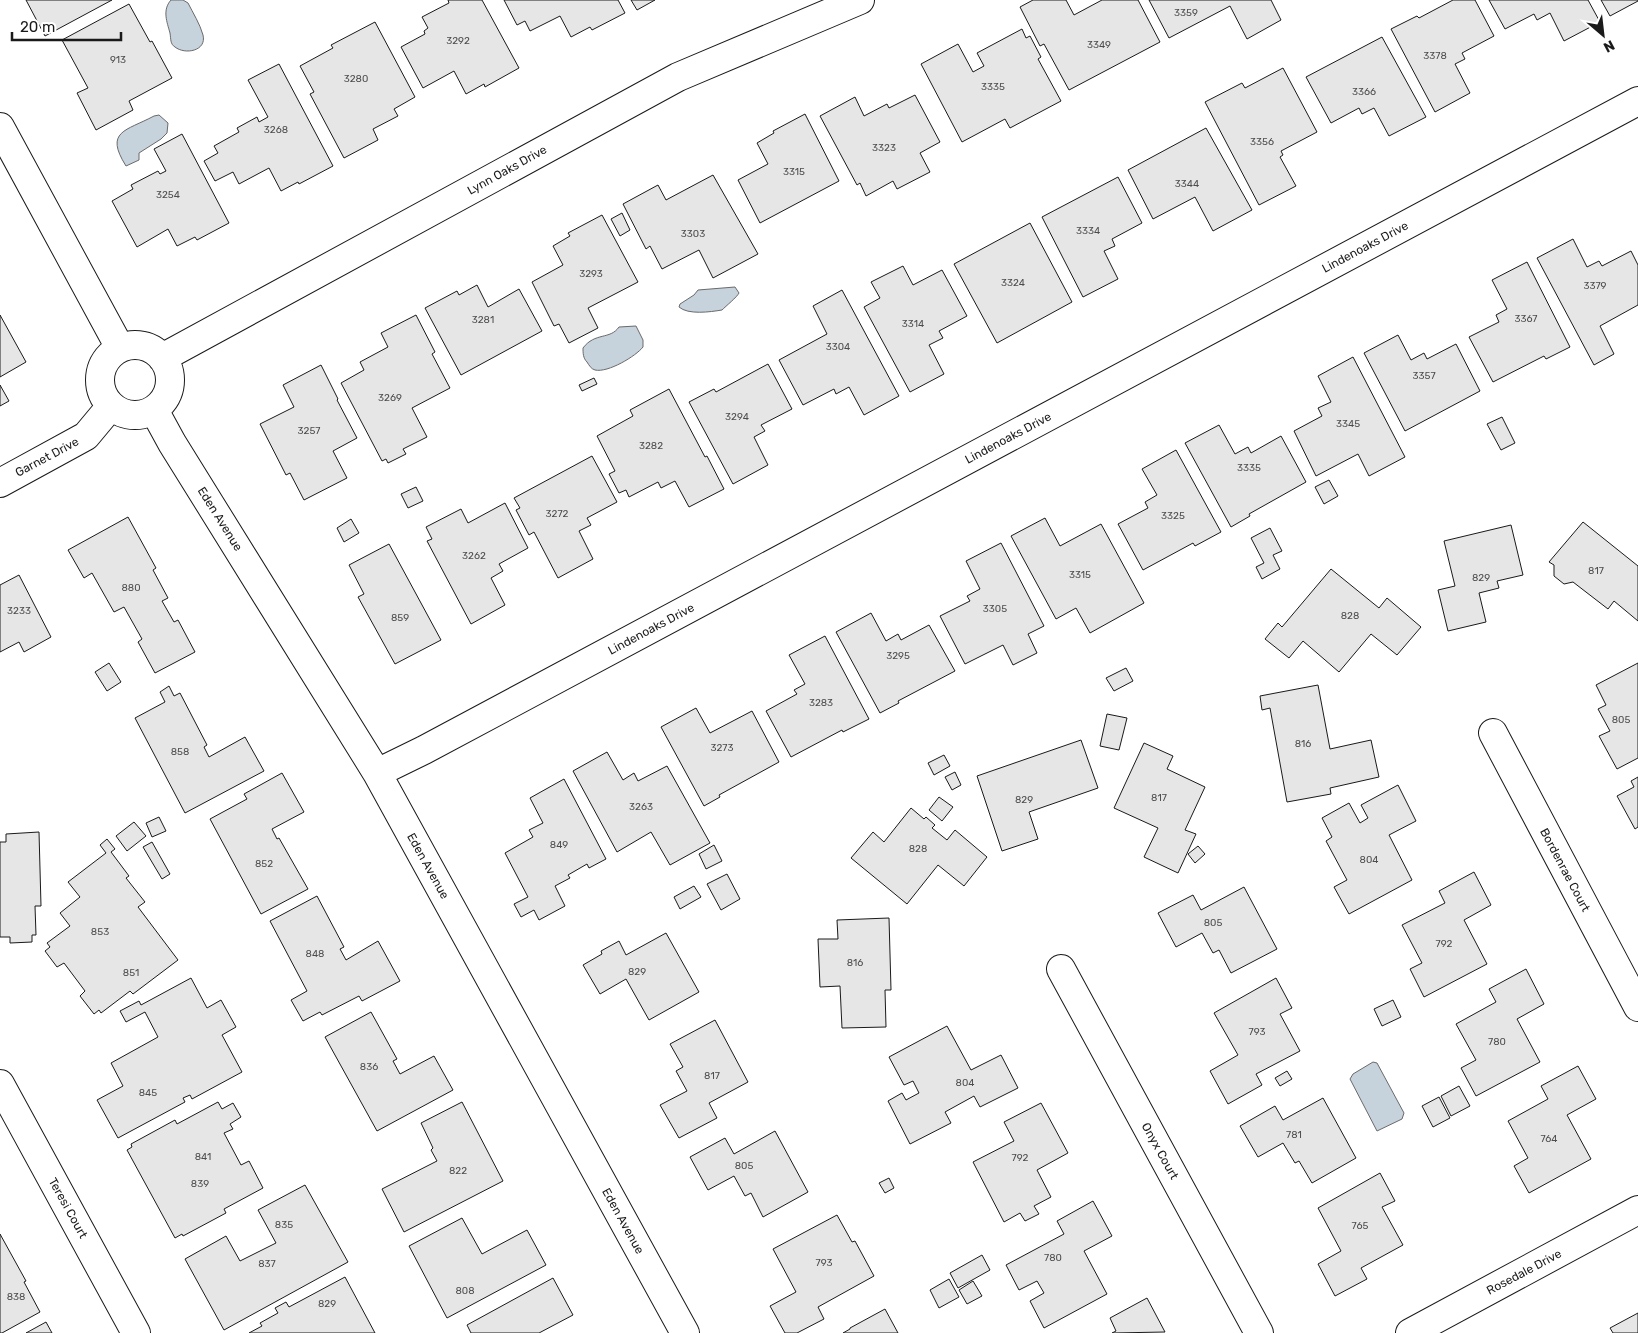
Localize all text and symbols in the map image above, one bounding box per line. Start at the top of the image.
house number: 3359 [1174,7,1198,19]
scale bar [12,10,121,42]
north arrow [1578,10,1628,60]
text: 20 m [20,18,55,36]
house number: 3292 [446,35,470,47]
text: N [1600,36,1617,56]
house number: 3349 [1087,39,1111,51]
house number: 3378 [1423,50,1447,62]
house number: 913 [110,54,126,66]
house number: 3280 [344,73,368,85]
house number: 3335 [981,81,1005,93]
house number: 3366 [1352,86,1376,98]
house number: 3268 [264,124,288,136]
house number: 3356 [1250,136,1274,148]
street label: Lynn Oaks Drive [465,142,549,198]
house number: 3323 [872,142,896,154]
house number: 3315 [783,166,805,178]
house number: 3344 [1175,178,1199,190]
house number: 3254 [156,189,180,201]
street label: Lindenoaks Drive [1320,218,1411,276]
house number: 3334 [1076,225,1100,237]
house number: 3303 [681,228,705,240]
house number: 3293 [579,268,603,280]
house number: 3324 [1001,277,1025,289]
house number: 3379 [1583,280,1607,292]
house number: 3367 [1515,313,1537,325]
house number: 3281 [472,314,494,326]
house number: 3314 [902,318,924,330]
house number: 3304 [826,341,850,353]
house number: 3357 [1412,370,1436,382]
house number: 3269 [378,392,402,404]
street label: Lindenoaks Drive [963,409,1054,467]
house number: 3294 [725,411,749,423]
house number: 3345 [1336,418,1360,430]
house number: 3257 [298,425,320,437]
street label: Garnet Drive [13,434,81,480]
house number: 3282 [639,440,663,452]
house number: 3335 [1237,462,1261,474]
street label: Eden Avenue [195,484,245,554]
house number: 3272 [546,508,569,520]
house number: 3325 [1161,510,1185,522]
house number: 3262 [462,550,486,562]
house number: 817 [1588,565,1604,577]
house number: 3315 [1069,569,1091,581]
house number: 829 [1472,572,1490,584]
house number: 880 [121,582,141,594]
street label: Lindenoaks Drive [606,600,697,658]
house number: 3305 [983,603,1007,615]
house number: 3233 [7,605,31,617]
house number: 828 [1341,610,1359,622]
house number: 859 [391,612,409,624]
house number: 3295 [886,650,910,662]
house number: 3283 [809,697,833,709]
house number: 805 [1612,714,1630,726]
house number: 816 [1295,738,1311,750]
house number: 3273 [710,742,734,754]
house number: 858 [171,746,189,758]
house number: 817 [1151,792,1167,804]
house number: 829 [1015,794,1033,806]
house number: 3263 [629,801,653,813]
street label: Bordenrae Court [1537,826,1593,914]
street label: Eden Avenue [404,831,452,902]
house number: 849 [550,839,568,851]
house number: 828 [909,843,927,855]
house number: 804 [1360,854,1378,866]
house number: 852 [255,858,273,870]
house number: 805 [1204,917,1222,929]
house number: 853 [91,926,109,938]
house number: 792 [1436,938,1453,950]
house number: 848 [306,948,324,960]
house number: 816 [847,957,863,969]
house number: 829 [628,966,646,978]
house number: 851 [123,967,139,979]
house number: 793 [1249,1026,1265,1038]
house number: 780 [1488,1036,1506,1048]
house number: 836 [360,1061,378,1073]
house number: 817 [704,1070,720,1082]
house number: 804 [956,1077,974,1089]
house number: 845 [139,1087,157,1099]
street label: Onyx Court [1139,1120,1181,1182]
house number: 781 [1286,1129,1302,1141]
house number: 764 [1540,1133,1558,1145]
house number: 841 [195,1151,211,1163]
house number: 792 [1012,1152,1029,1164]
house number: 805 [735,1160,753,1172]
house number: 822 [449,1165,467,1177]
street label: Teresi Court [46,1175,91,1241]
house number: 839 [191,1178,209,1190]
street label: Eden Avenue [599,1186,647,1257]
house number: 835 [275,1219,293,1231]
house number: 765 [1352,1220,1368,1232]
street label: Rosedale Drive [1484,1246,1564,1298]
house number: 780 [1044,1252,1062,1264]
house number: 793 [816,1257,832,1269]
house number: 837 [258,1258,276,1270]
house number: 808 [455,1285,475,1297]
house number: 838 [7,1291,25,1303]
house number: 829 [318,1298,336,1310]

